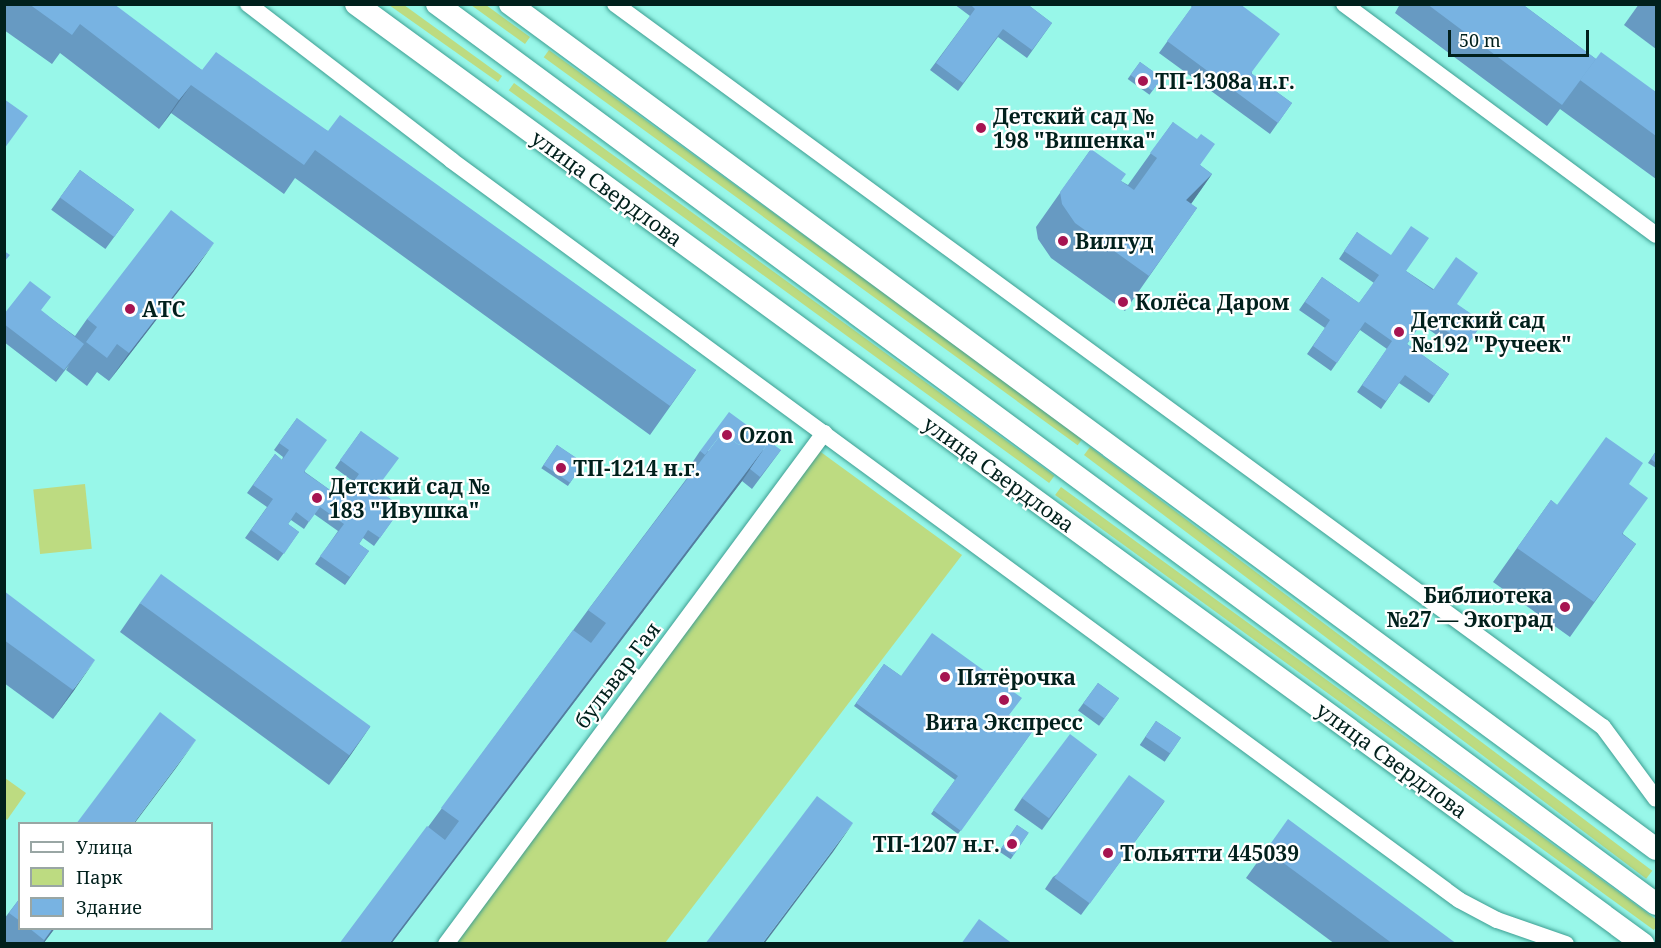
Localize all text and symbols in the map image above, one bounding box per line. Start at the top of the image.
scale bar [1451,18,1592,56]
text: 50 m [1459,28,1501,52]
place label: ТП-1308а н.г. [1155,68,1295,94]
marker: ТП-1308а н.г. [1136,74,1150,88]
place label: Детский сад № 198 "Вишенка" [993,103,1156,153]
marker: Детский сад № 198 "Вишенка" [974,121,988,135]
street label: улица Свердлова [526,125,688,251]
place label: Вилгуд [1075,228,1153,254]
marker: Вилгуд [1056,234,1070,248]
place label: Колёса Даром [1135,289,1289,315]
marker: Колёса Даром [1116,295,1130,309]
place label: АТС [142,296,186,322]
marker: АТС [123,302,137,316]
place label: Детский сад №192 "Ручеек" [1411,307,1572,357]
marker: Детский сад №192 "Ручеек" [1392,325,1406,339]
street label: улица Свердлова [918,411,1080,537]
place label: Ozon [739,422,794,448]
marker: Ozon [720,428,734,442]
place label: ТП-1214 н.г. [573,455,700,481]
marker: ТП-1214 н.г. [554,461,568,475]
place label: Детский сад № 183 "Ивушка" [329,473,490,523]
marker: Детский сад № 183 "Ивушка" [310,491,324,505]
place label: Библиотека №27 — Экоград [1387,582,1553,632]
marker: Библиотека №27 — Экоград [1558,600,1572,614]
street label: бульвар Гая [569,617,665,733]
place label: Пятёрочка [957,664,1076,690]
marker: Пятёрочка [938,670,952,684]
marker: Вита Экспресс [997,693,1011,707]
street label: улица Свердлова [1311,697,1473,823]
place label: Вита Экспресс [925,709,1083,735]
legend [18,822,213,930]
place label: ТП-1207 н.г. [873,831,1000,857]
text: Улица [76,835,133,859]
marker: ТП-1207 н.г. [1005,837,1019,851]
place label: Тольятти 445039 [1120,840,1299,866]
marker: Тольятти 445039 [1101,846,1115,860]
text: Парк [76,865,123,889]
text: Здание [76,895,142,919]

